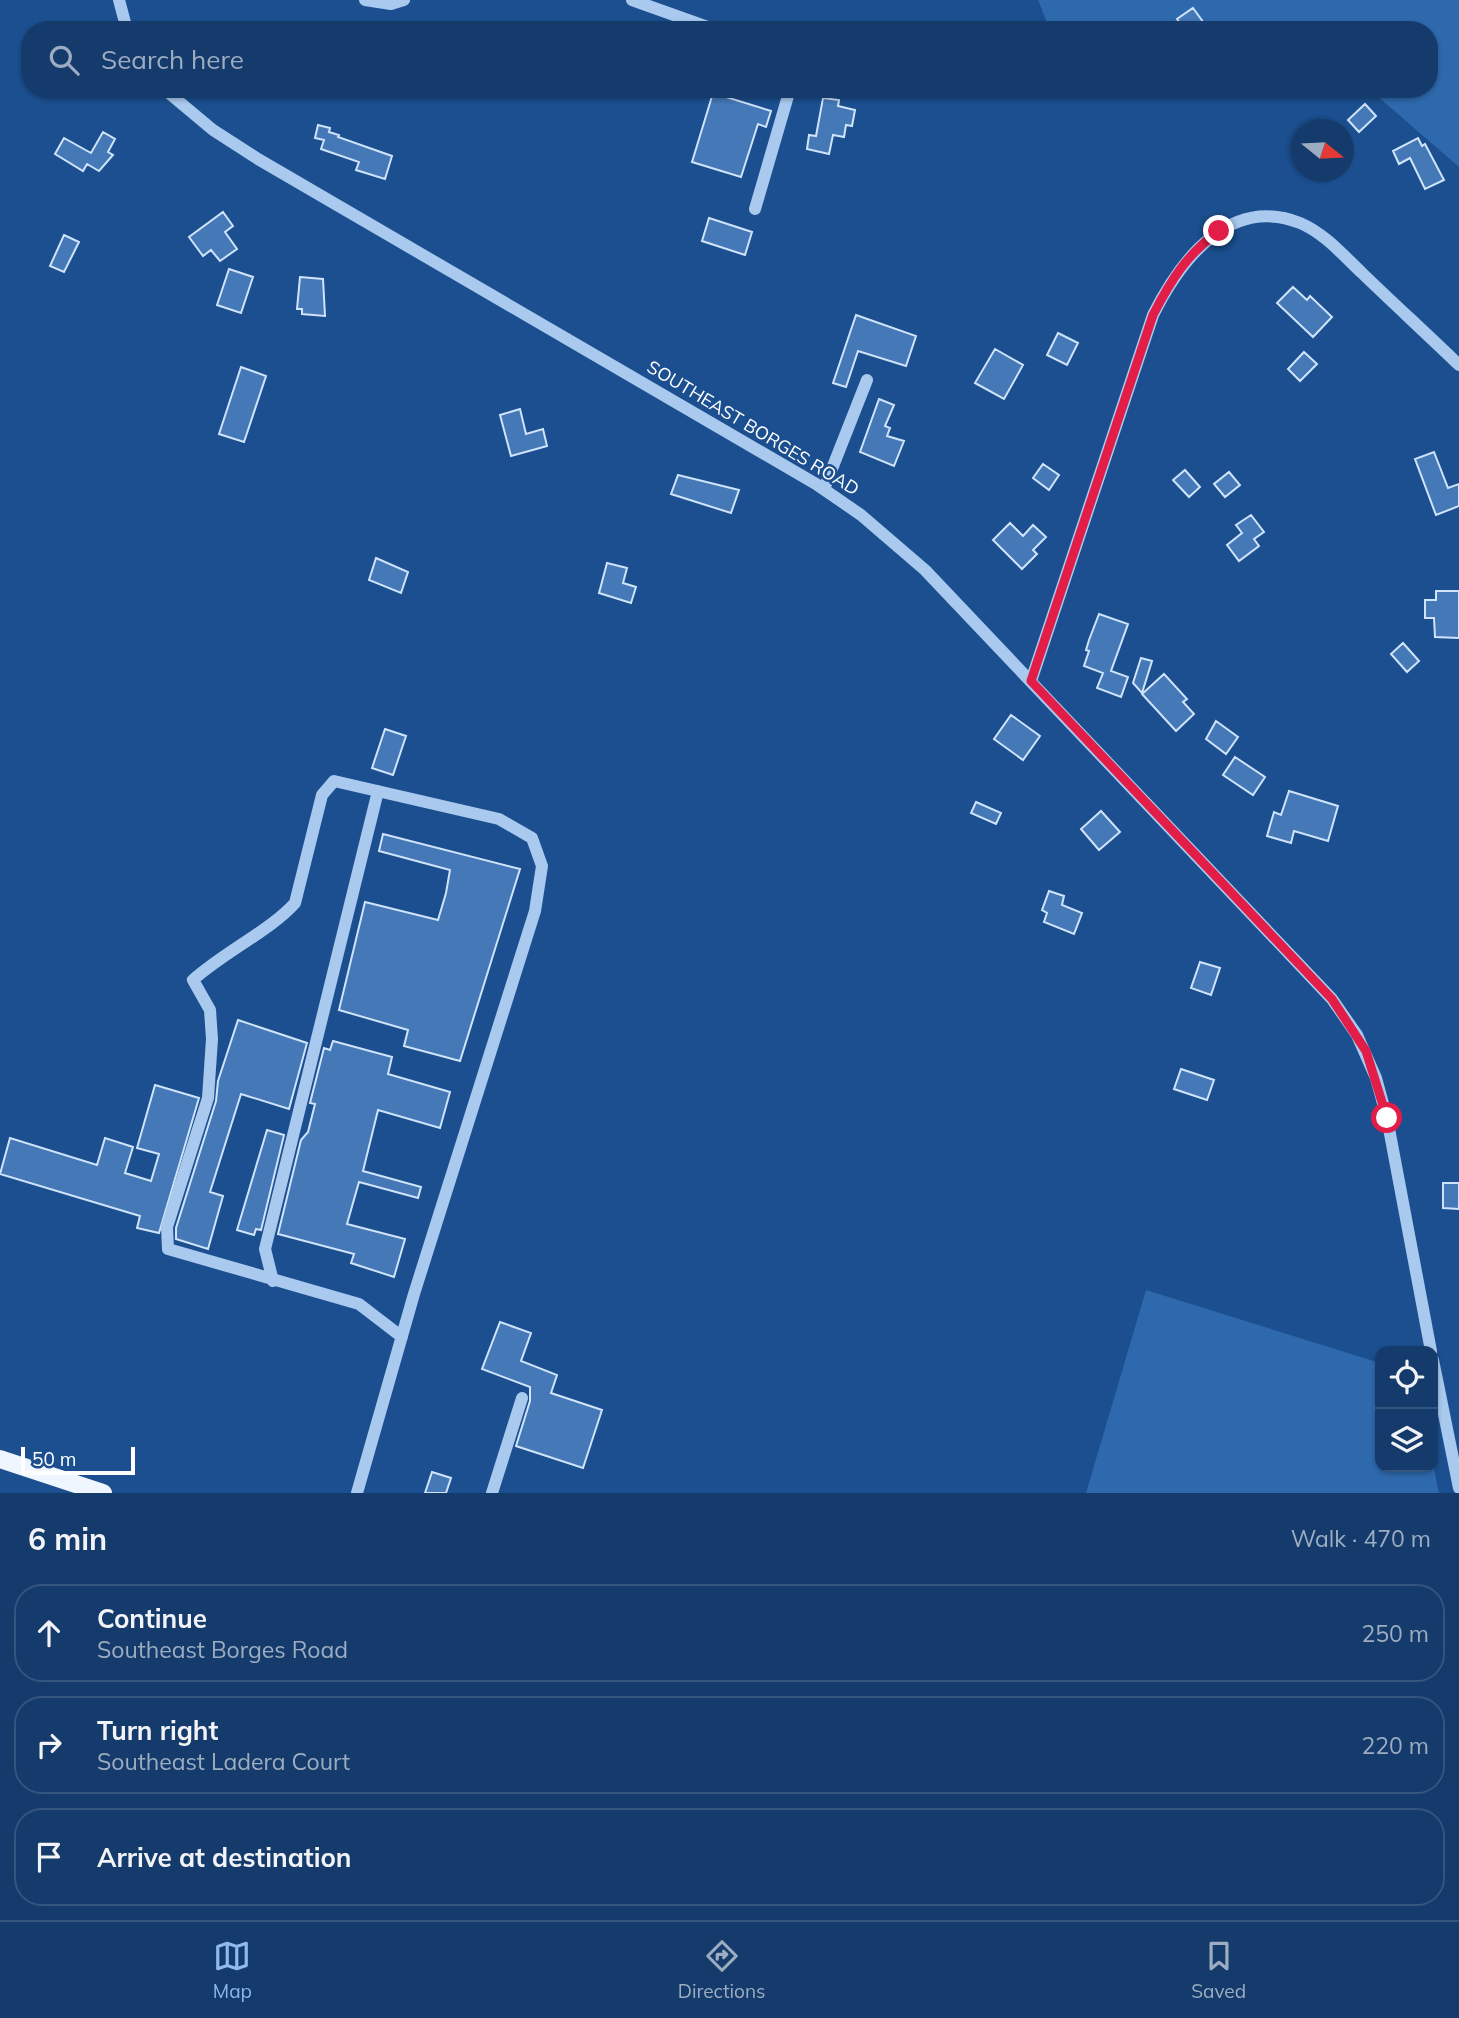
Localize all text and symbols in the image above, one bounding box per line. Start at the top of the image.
search box [21,21,1438,98]
icon: search [45,41,83,79]
text: Search here [101,43,244,76]
north arrow [1291,119,1354,182]
route end [1203,215,1234,246]
street label: SOUTHEAST BORGES ROAD [643,355,864,500]
route start [1371,1102,1402,1133]
map controls [1375,1346,1438,1472]
button: locate [1375,1346,1438,1409]
button: layers [1375,1409,1438,1472]
scale bar [21,1444,135,1476]
text: 50 m [32,1447,76,1471]
text: 6 min [28,1520,107,1558]
text: Walk · 470 m [1291,1524,1431,1553]
text: Continue [97,1602,207,1635]
icon: ahead [30,1614,68,1652]
text: 250 m [1361,1619,1429,1648]
text: Southeast Borges Road [97,1635,348,1664]
text: Turn right [97,1714,218,1747]
icon: right [30,1726,68,1764]
text: 220 m [1361,1731,1429,1760]
text: Southeast Ladera Court [97,1747,350,1776]
icon: arrive [30,1838,68,1876]
text: Arrive at destination [97,1841,352,1874]
tab: Map [213,1937,252,2003]
tab: Directions [678,1937,766,2003]
tab: Saved [1191,1937,1246,2003]

